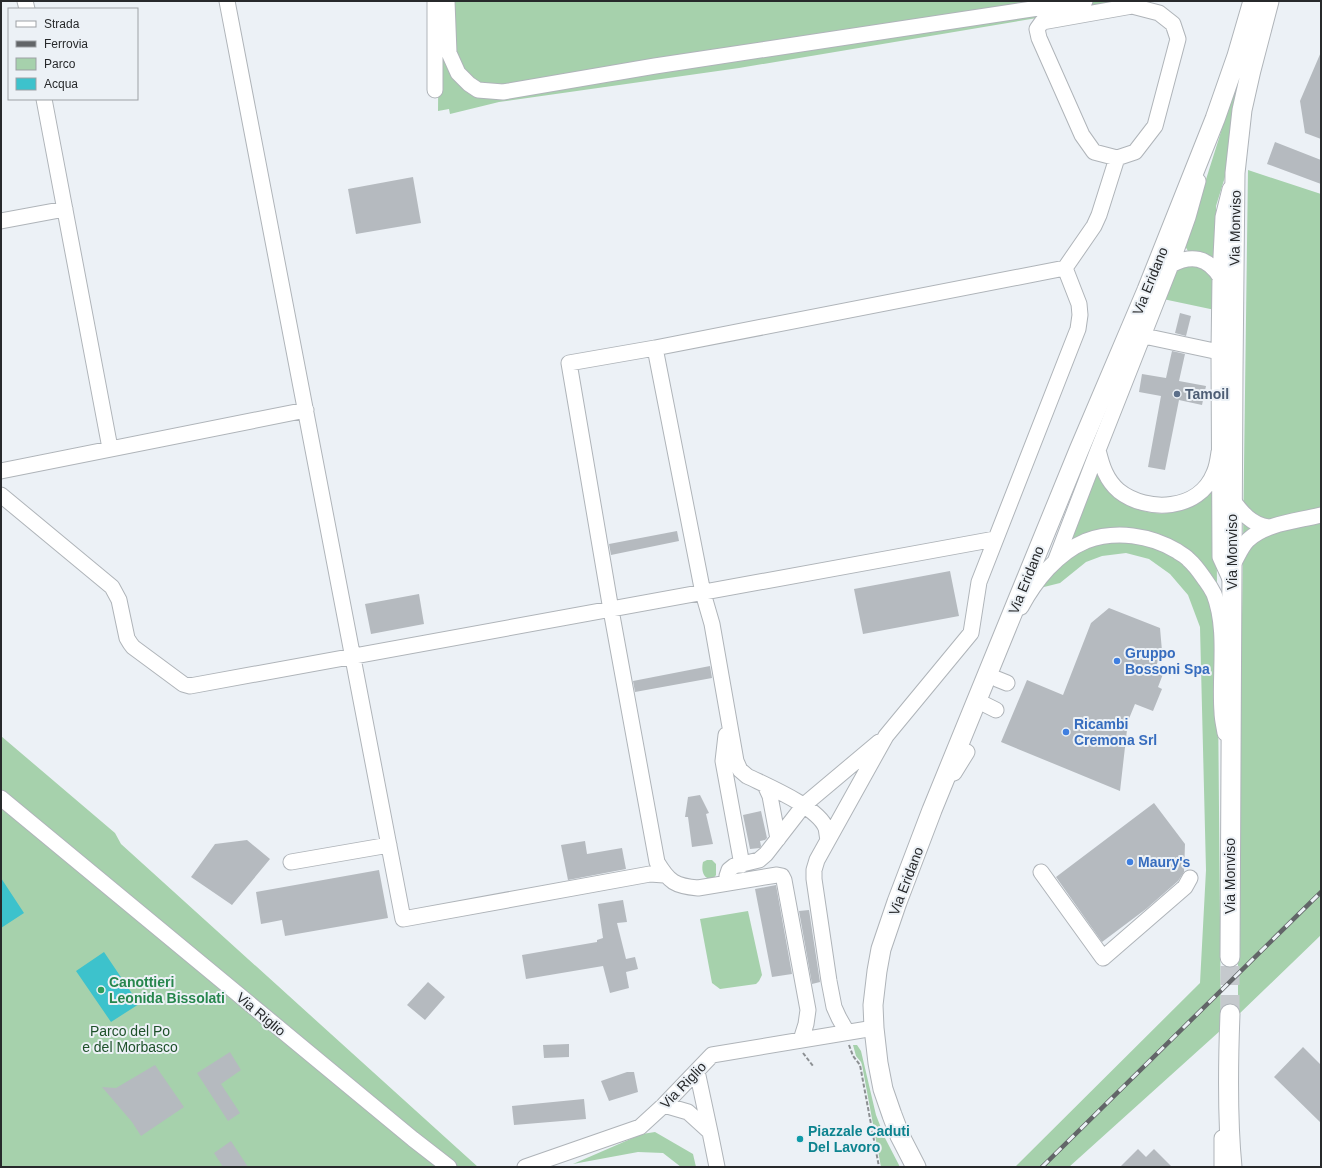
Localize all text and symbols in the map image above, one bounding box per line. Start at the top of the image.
legend [8,8,138,100]
text: Strada [44,17,80,31]
text: Ferrovia [44,37,88,51]
text: Parco [44,57,76,71]
text: Acqua [44,77,78,91]
street label: Via Monviso [1226,190,1244,266]
street label: Via Eridano [1129,244,1171,317]
place label: Tamoil [1185,386,1229,402]
marker: Tamoil [1172,389,1182,399]
street label: Via Monviso [1224,514,1240,590]
street label: Via Eridano [1005,543,1047,616]
place label: Gruppo Bossoni Spa [1125,645,1210,677]
marker: Gruppo Bossoni Spa [1112,656,1122,666]
place label: Ricambi Cremona Srl [1074,716,1157,748]
marker: Ricambi Cremona Srl [1061,727,1071,737]
street label: Via Monviso [1222,838,1238,914]
street label: Via Eridano [886,844,926,918]
place label: Maury's [1138,854,1191,870]
marker: Maury's [1125,857,1135,867]
place label: Canottieri Leonida Bissolati [109,974,225,1006]
marker: Canottieri Leonida Bissolati [96,985,106,995]
street label: Via Riglio [233,989,289,1039]
park label: Parco del Po e del Morbasco [82,1023,178,1055]
street label: Via Riglio [657,1058,709,1112]
place label: Piazzale Caduti Del Lavoro [808,1123,910,1155]
marker: Piazzale Caduti Del Lavoro [795,1134,805,1144]

